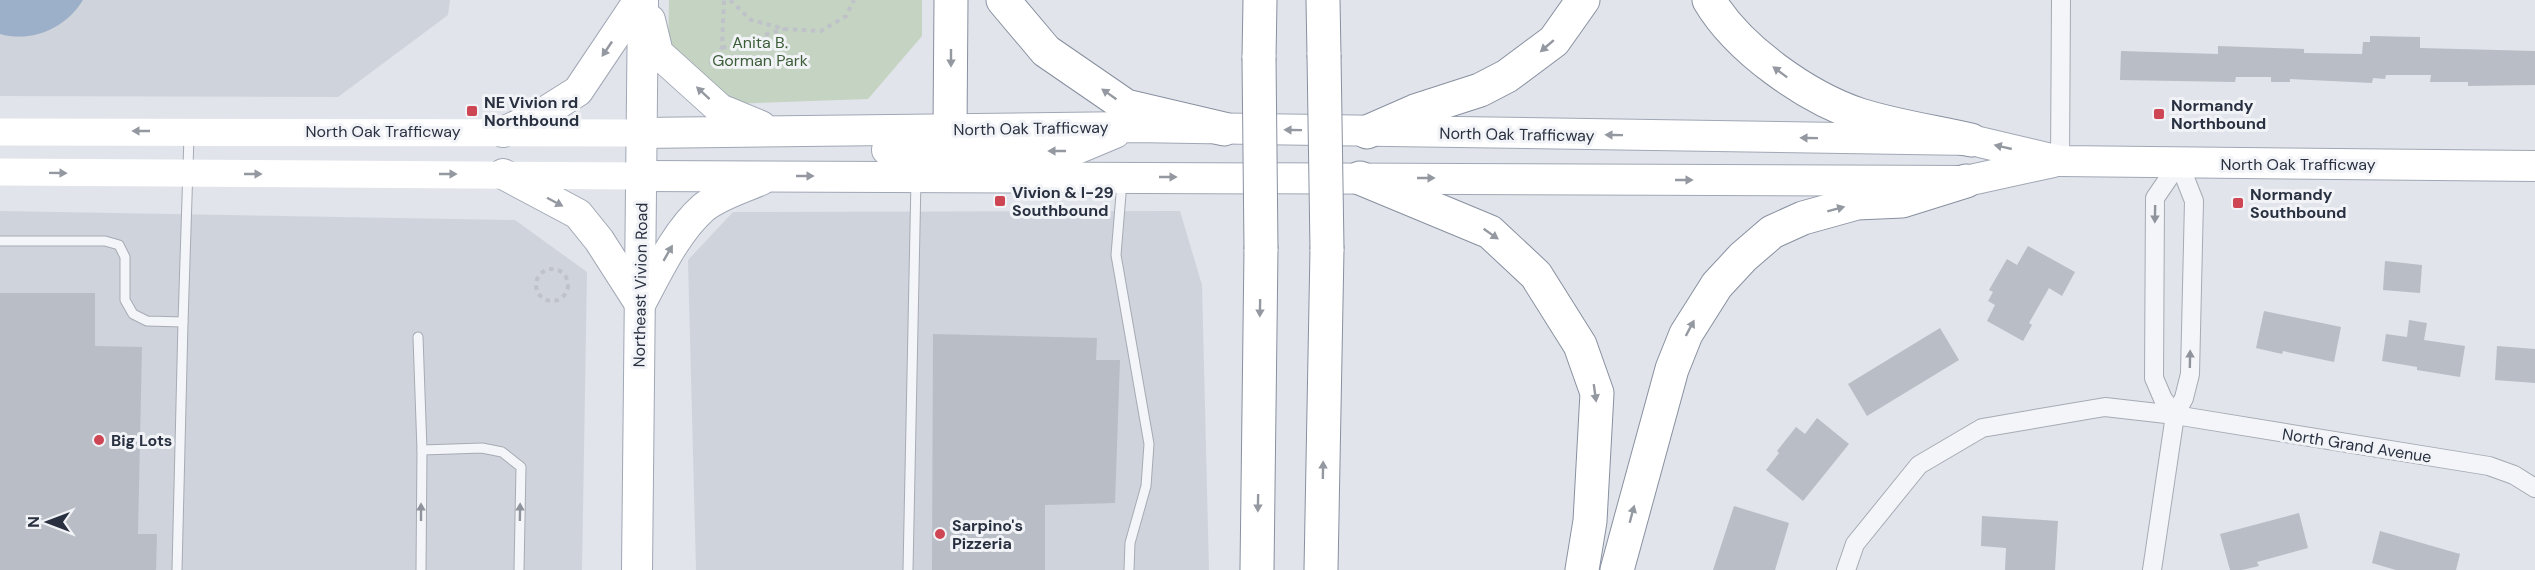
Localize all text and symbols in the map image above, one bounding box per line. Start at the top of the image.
park label: Anita B. Gorman Park [712,32,808,71]
one-way arrow [1540,39,1555,52]
one-way arrow [601,40,612,57]
one-way arrow [946,49,956,68]
one-way arrow [1772,66,1787,78]
one-way arrow [697,87,711,101]
one-way arrow [1101,89,1117,100]
place label: NE Vivion rd Northbound [484,92,579,131]
place label: Normandy Northbound [2171,95,2266,134]
marker: NE Vivion rd Northbound [465,104,479,118]
marker: Normandy Northbound [2152,107,2166,121]
street label: North Oak Trafficway [953,117,1109,140]
street label: North Oak Trafficway [305,121,461,142]
street label: North Oak Trafficway [1439,123,1595,146]
one-way arrow [132,126,151,136]
one-way arrow [1284,126,1303,135]
one-way arrow [1605,130,1624,140]
one-way arrow [1800,133,1819,143]
one-way arrow [1994,142,2012,152]
one-way arrow [1047,146,1066,156]
street label: North Oak Trafficway [2220,154,2376,175]
one-way arrow [49,168,68,178]
one-way arrow [244,169,263,179]
one-way arrow [439,169,458,179]
one-way arrow [796,171,815,181]
one-way arrow [1159,173,1178,182]
one-way arrow [1417,174,1436,183]
one-way arrow [1675,175,1694,185]
place label: Vivion & I-29 Southbound [1012,182,1114,221]
place label: Normandy Southbound [2250,184,2347,223]
marker: Vivion & I-29 Southbound [993,194,1007,208]
marker: Normandy Southbound [2231,196,2245,210]
one-way arrow [547,197,564,207]
street label: Northeast Vivion Road [629,202,652,368]
one-way arrow [1827,204,1845,213]
one-way arrow [2150,205,2160,224]
one-way arrow [1482,229,1499,240]
one-way arrow [663,245,674,261]
one-way arrow [1255,298,1265,317]
one-way arrow [1685,319,1695,336]
one-way arrow [2186,350,2195,369]
one-way arrow [1591,384,1600,403]
street label: North Grand Avenue [2281,423,2433,468]
place label: Big Lots [111,430,172,451]
marker: Big Lots [92,433,106,447]
one-way arrow [1318,460,1327,479]
north arrow [18,492,78,552]
one-way arrow [1253,493,1263,512]
one-way arrow [416,502,426,521]
one-way arrow [515,502,525,521]
one-way arrow [1628,504,1637,522]
place label: Sarpino's Pizzeria [952,515,1023,554]
text: N [23,516,44,528]
marker: Sarpino's Pizzeria [933,527,947,541]

